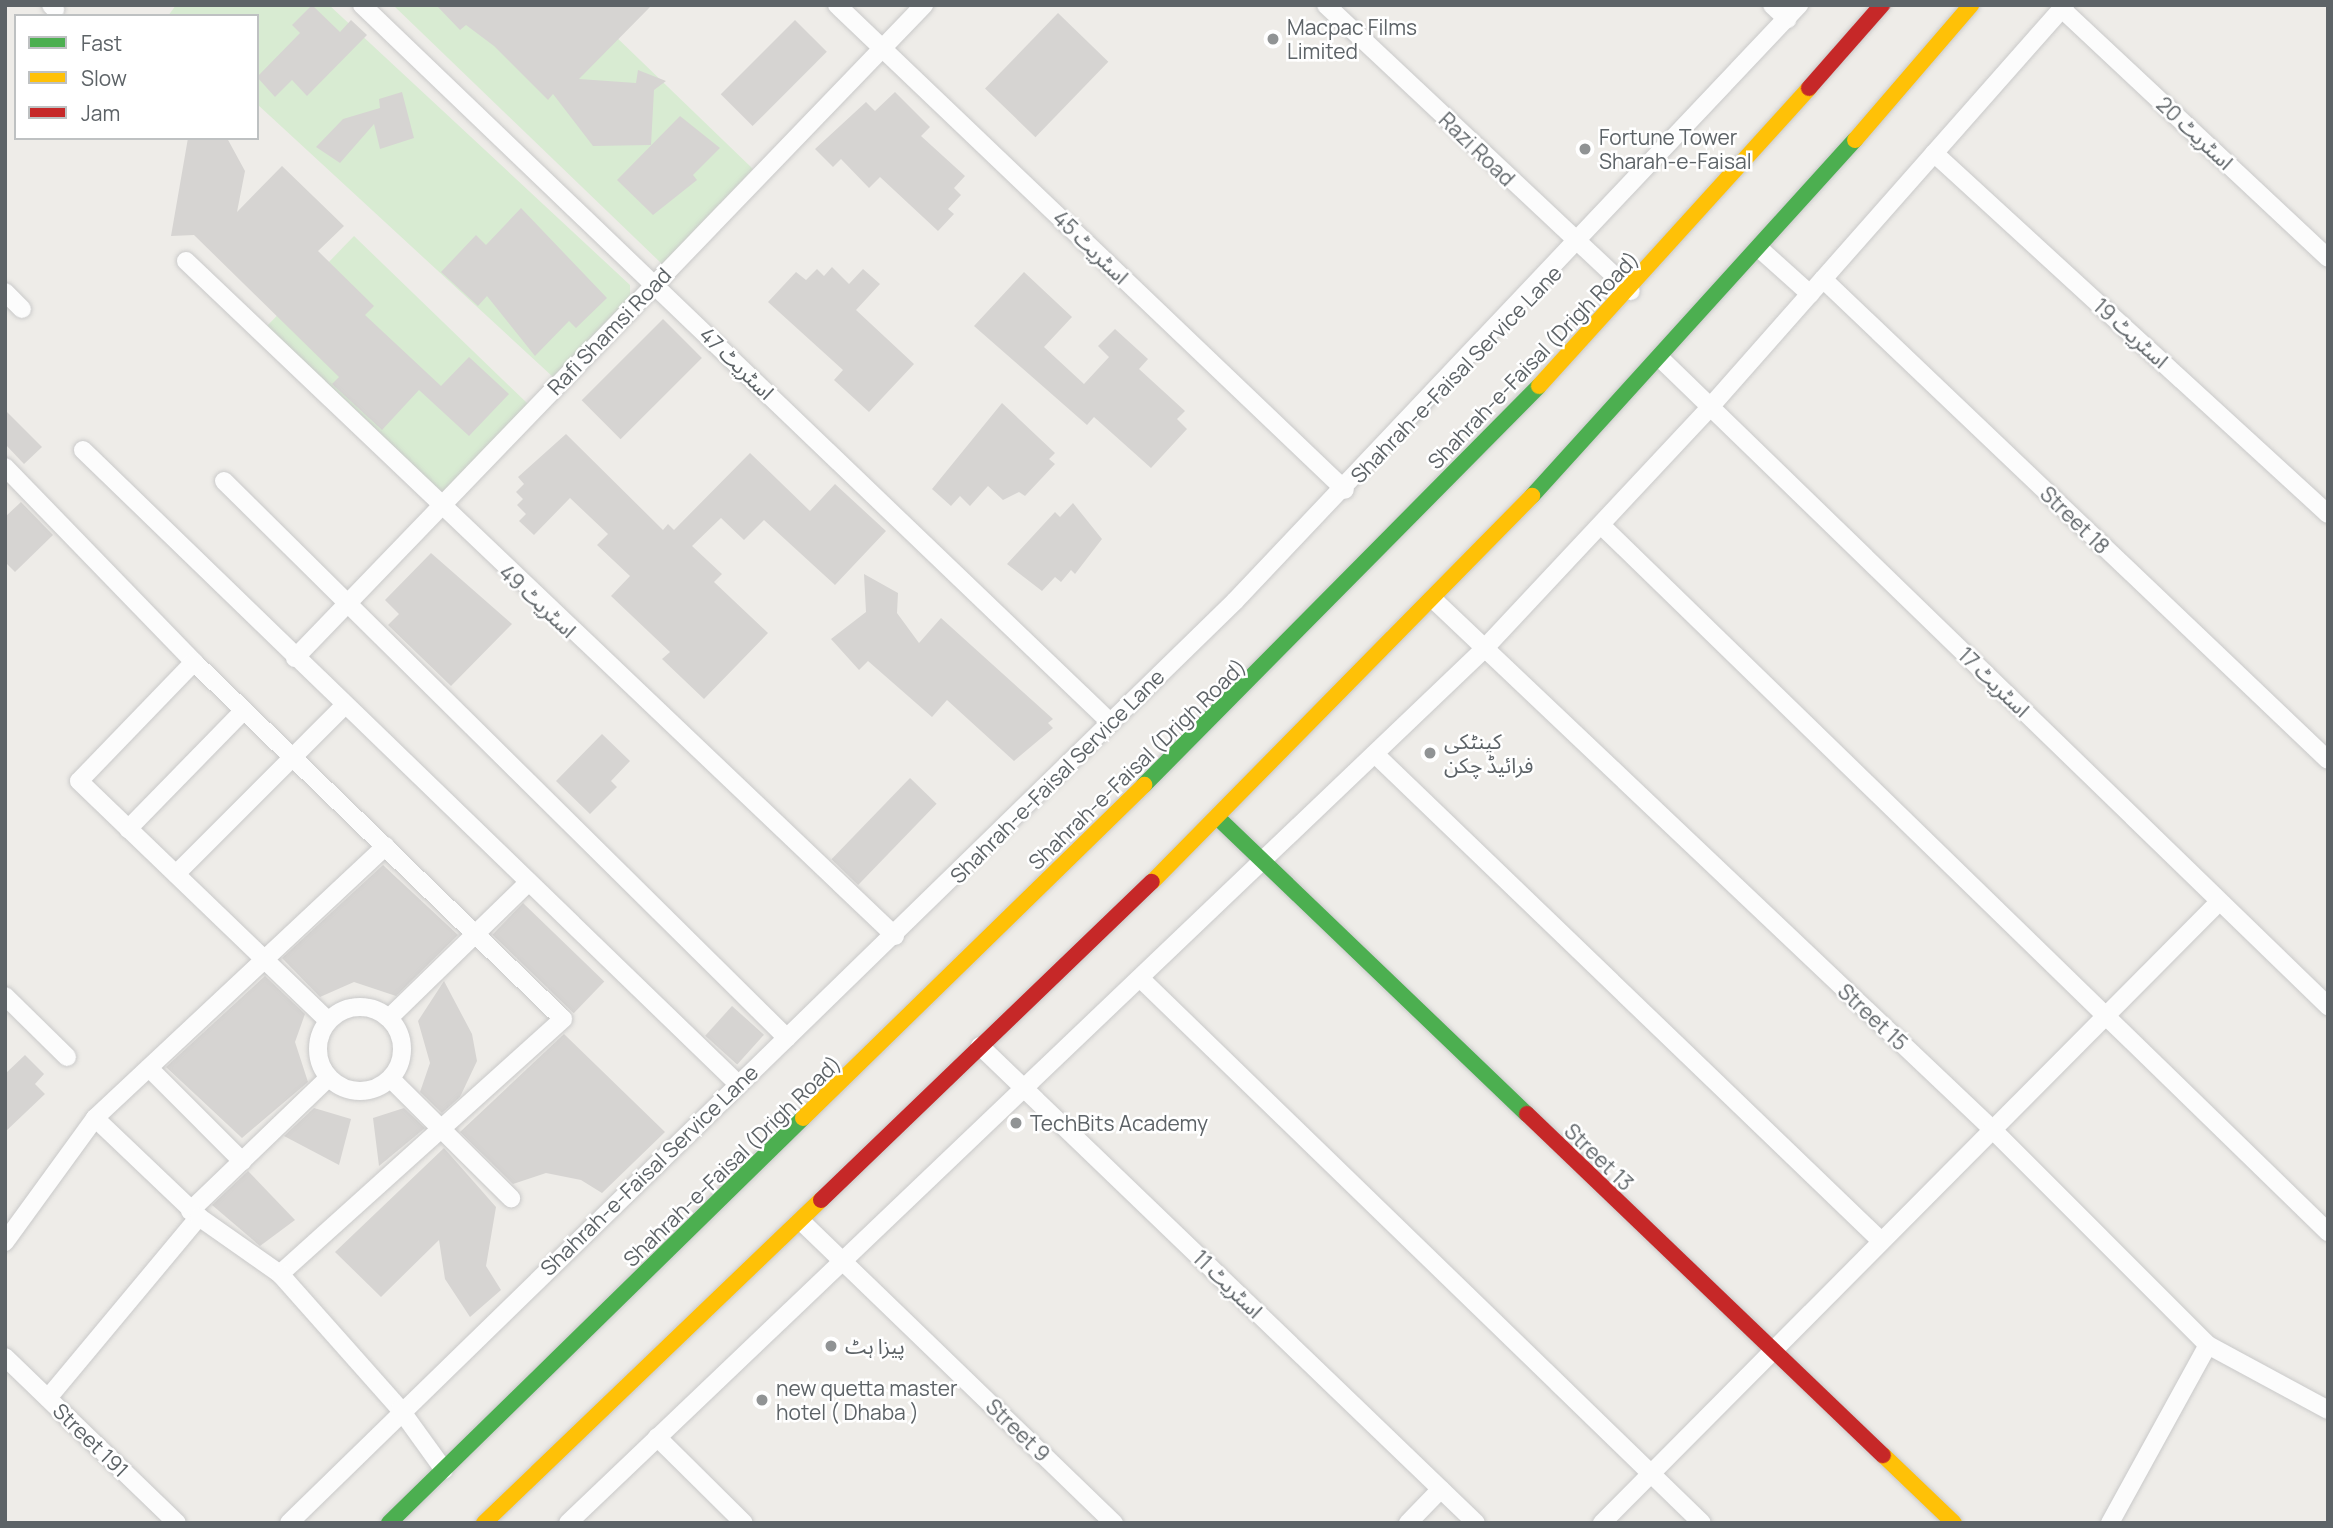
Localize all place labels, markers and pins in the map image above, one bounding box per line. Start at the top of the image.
place label: Macpac Films Limited [1287,14,1417,64]
marker: Macpac Films Limited [1265,31,1281,47]
place label: Fortune Tower Sharah-e-Faisal [1599,124,1752,174]
marker: Fortune Tower Sharah-e-Faisal [1577,141,1593,157]
place label: کینٹکی فرائیڈ چکن [1444,728,1533,778]
marker: کینٹکی فرائیڈ چکن [1422,745,1438,761]
place label: TechBits Academy [1030,1110,1208,1136]
marker: TechBits Academy [1008,1115,1024,1131]
place label: پیزا ہٹ [845,1333,905,1359]
marker: پیزا ہٹ [823,1338,839,1354]
place label: new quetta master hotel ( Dhaba ) [776,1375,958,1425]
marker: new quetta master hotel ( Dhaba ) [754,1392,770,1408]

